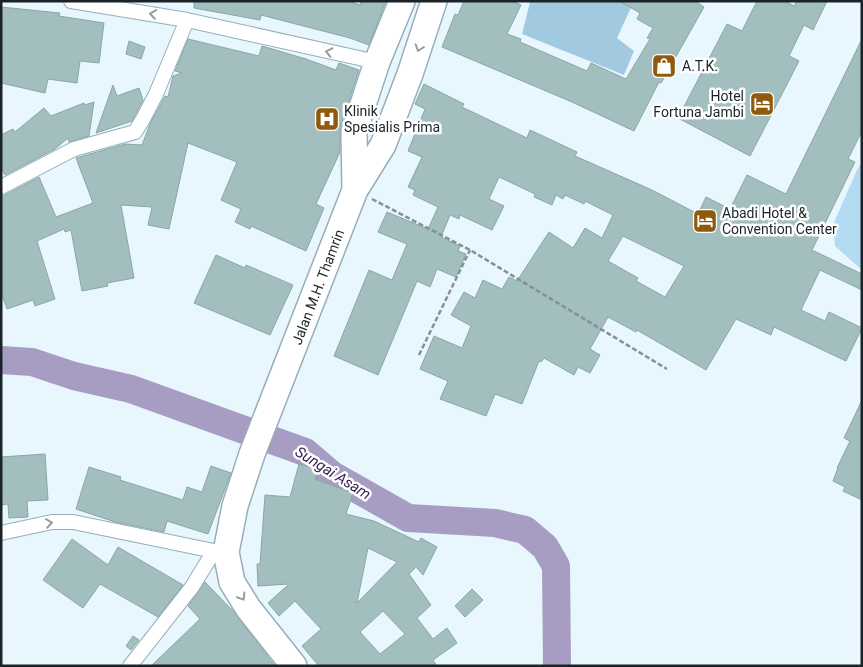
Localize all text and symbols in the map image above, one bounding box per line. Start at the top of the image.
one-way arrow [149,10,157,20]
one-way arrow [415,43,425,51]
one-way arrow [325,47,334,58]
shop icon: A.T.K. [651,53,677,79]
place label: A.T.K. [682,58,718,74]
place label: Hotel Fortuna Jambi [653,88,744,120]
hotel icon: Hotel Fortuna Jambi [749,91,775,117]
place label: Klinik Spesialis Prima [344,103,440,135]
hospital icon: Klinik Spesialis Prima [314,106,340,132]
place label: Abadi Hotel & Convention Center [722,205,837,237]
hotel icon: Abadi Hotel & Convention Center [692,208,718,234]
street label: Jalan M.H. Thamrin [289,227,347,347]
water label: Sungai Asam [292,443,374,503]
one-way arrow [45,519,53,529]
one-way arrow [235,592,245,601]

